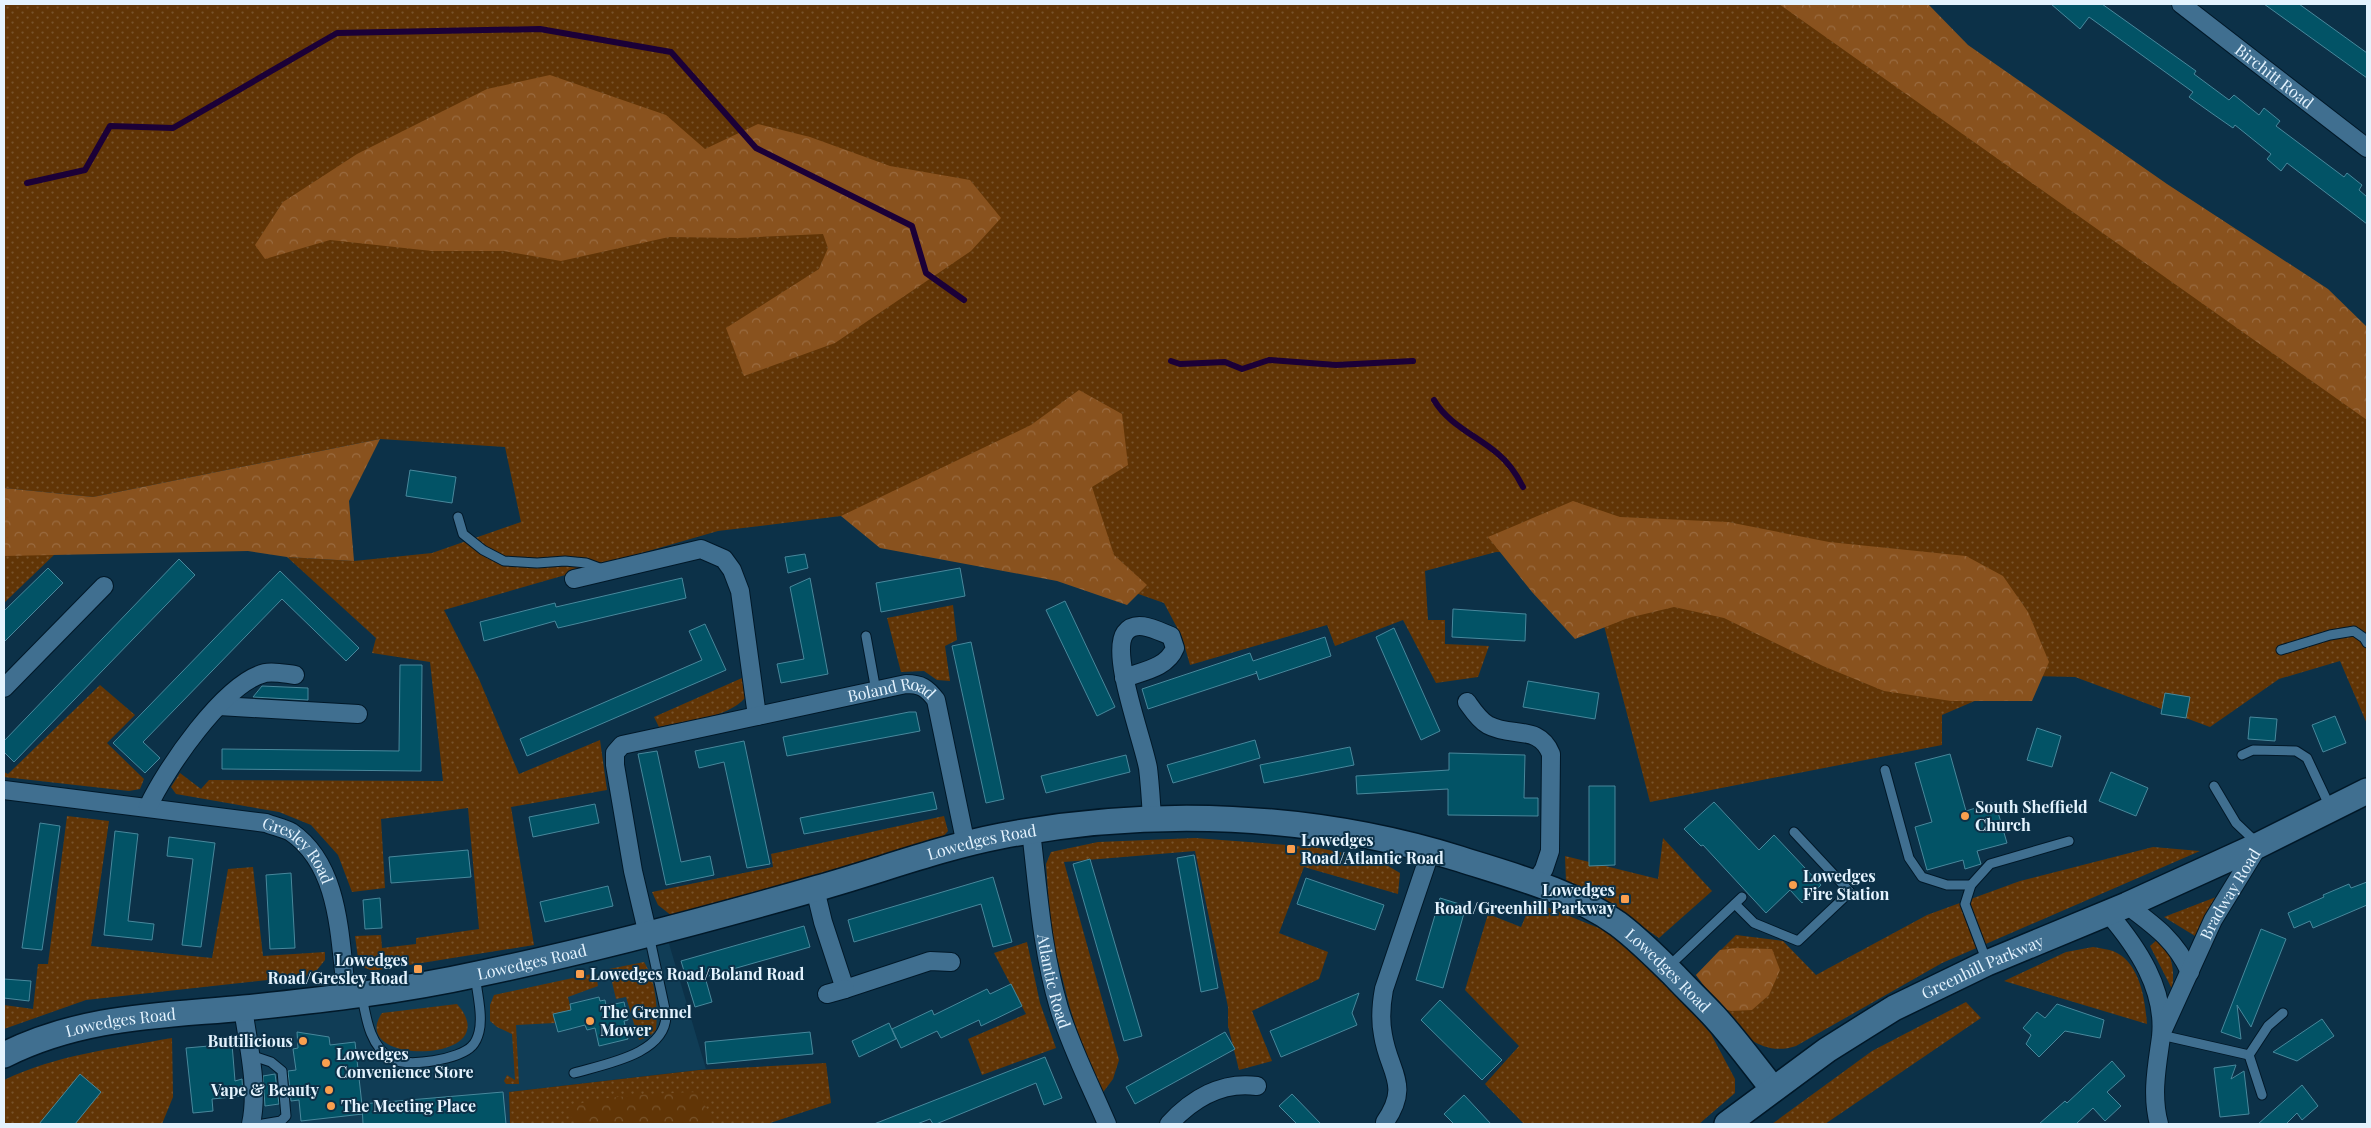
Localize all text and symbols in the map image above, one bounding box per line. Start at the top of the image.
street label: Birchitt Road [2231,39,2318,113]
street label: Boland Road [845,672,941,706]
place label: South Sheffield Church [1975,796,2088,835]
marker: South Sheffield Church [1959,810,1971,822]
street label: Gresley Road [260,812,339,887]
street label: Lowedges Road [924,819,1038,864]
place label: Lowedges Road/Atlantic Road [1301,829,1444,868]
marker: Lowedges Road/Atlantic Road [1285,843,1297,855]
street label: Bradway Road [2195,844,2264,943]
place label: Lowedges Fire Station [1803,865,1890,904]
place label: Lowedges Road/Greenhill Parkway [1434,879,1616,918]
marker: Lowedges Fire Station [1787,879,1799,891]
marker: Lowedges Road/Greenhill Parkway [1619,893,1631,905]
street label: Lowedges Road [1621,923,1716,1016]
street label: Greenhill Parkway [1918,930,2047,1003]
street label: Atlantic Road [1033,931,1076,1031]
street label: Lowedges Road [475,939,589,984]
place label: Lowedges Road/Gresley Road [268,949,408,988]
marker: Lowedges Road/Gresley Road [412,963,424,975]
place label: Lowedges Road/Boland Road [590,963,805,984]
marker: Lowedges Road/Boland Road [574,968,586,980]
place label: The Grennel Mower [600,1001,692,1040]
street label: Lowedges Road [63,1003,177,1041]
marker: The Grennel Mower [584,1015,596,1027]
place label: Buttilicious [208,1030,293,1051]
marker: Buttilicious [297,1035,309,1047]
place label: Lowedges Convenience Store [336,1043,473,1082]
marker: Lowedges Convenience Store [320,1057,332,1069]
place label: Vape & Beauty [210,1079,320,1100]
marker: Vape & Beauty [323,1084,335,1096]
place label: The Meeting Place [341,1095,476,1116]
marker: The Meeting Place [325,1100,337,1112]

